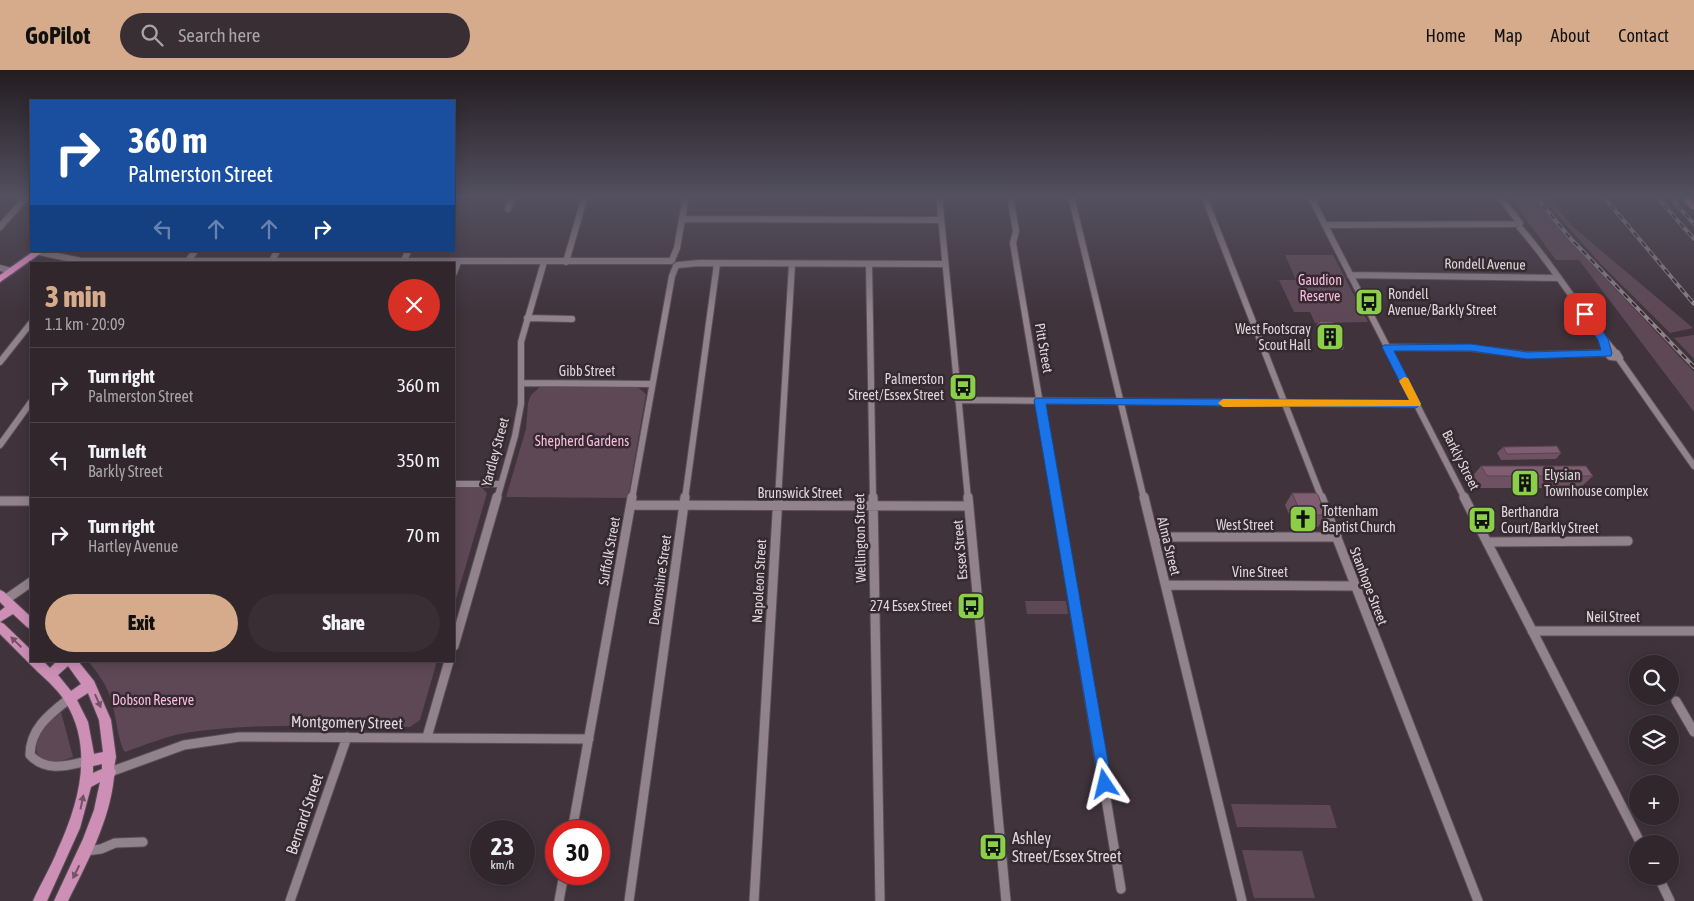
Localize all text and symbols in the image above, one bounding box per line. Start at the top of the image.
search box [120,13,470,58]
icon: search [138,21,166,49]
text: GoPilot [25,22,90,49]
text: Search here [178,24,260,46]
text: Home [1426,25,1466,46]
text: Map [1494,25,1523,46]
text: About [1551,25,1590,46]
text: Contact [1618,25,1669,46]
icon: right [45,120,110,185]
text: 360 m [128,120,207,160]
text: Palmerston Street [128,161,273,187]
icon: left [149,215,177,243]
icon: ahead [202,215,230,243]
icon: ahead [255,215,283,243]
icon: right [308,215,336,243]
street label: Rondell Avenue [1444,255,1526,273]
park label: Gaudion Reserve [1298,272,1342,304]
text: 3 min [45,279,106,313]
button: close [388,279,440,331]
place label: Rondell Avenue/Barkly Street [1388,286,1497,318]
bus stop icon: Rondell Avenue/Barkly Street [1354,287,1384,317]
pin [1564,293,1606,335]
icon: arrive [1571,300,1599,328]
text: 1.1 km · 20:09 [45,315,125,333]
place label: West Footscray Scout Hall [1235,321,1311,353]
street label: Pitt Street [1032,322,1056,374]
building icon: West Footscray Scout Hall [1315,322,1345,352]
street label: Gibb Street [559,363,615,379]
text: Turn right [88,365,155,387]
icon: right [45,371,73,399]
place label: Palmerston Street/Essex Street [848,371,944,403]
bus stop icon: Palmerston Street/Essex Street [948,372,978,402]
text: 360 m [397,374,440,396]
text: Palmerston Street [88,387,193,405]
street label: Yardley Street [478,416,512,488]
street label: Barkly Street [1439,427,1483,493]
park label: Shepherd Gardens [535,433,629,449]
text: Turn left [88,440,146,462]
icon: left [45,446,73,474]
text: 350 m [397,449,440,471]
text: Barkly Street [88,462,163,480]
place label: Elysian Townhouse complex [1544,467,1649,499]
building icon: Elysian Townhouse complex [1510,468,1540,498]
street label: Brunswick Street [758,485,842,501]
street label: Wellington Street [851,493,869,583]
place label: Tottenham Baptist Church [1322,503,1396,535]
church icon: Tottenham Baptist Church [1288,504,1318,534]
place label: Berthandra Court/Barkly Street [1501,504,1599,536]
bus stop icon: Berthandra Court/Barkly Street [1467,505,1497,535]
text: Turn right [88,515,155,537]
street label: Suffolk Street [595,515,623,587]
street label: Alma Street [1154,515,1184,577]
street label: West Street [1216,517,1274,533]
street label: Essex Street [949,519,971,581]
icon: right [45,521,73,549]
text: 70 m [406,524,440,546]
street label: Devonshire Street [646,534,674,626]
text: Hartley Avenue [88,537,178,555]
street label: Napoleon Street [749,539,769,623]
street label: Stanhope Street [1347,545,1391,627]
street label: Vine Street [1232,564,1288,580]
bus stop icon: 274 Essex Street [956,591,986,621]
button: Exit [45,594,238,652]
button: Share [248,594,440,652]
place label: 274 Essex Street [870,598,952,614]
street label: Neil Street [1586,609,1640,625]
one-way arrow [10,636,22,648]
map controls [1629,655,1679,885]
button: search [1629,655,1679,705]
park label: Dobson Reserve [112,692,194,708]
one-way arrow [95,694,103,708]
street label: Montgomery Street [291,712,404,733]
button: layers [1629,715,1679,765]
position arrow [1078,757,1130,809]
street label: Bernard Street [282,771,326,857]
button: + [1629,775,1679,825]
one-way arrow [78,794,86,810]
speed limit sign: 30 [545,820,610,885]
place label: Ashley Street/Essex Street [1012,829,1122,865]
text: 23 [491,832,514,860]
bus stop icon: Ashley Street/Essex Street [978,832,1008,862]
button: − [1629,835,1679,885]
text: km/h [491,858,514,872]
one-way arrow [72,865,80,879]

